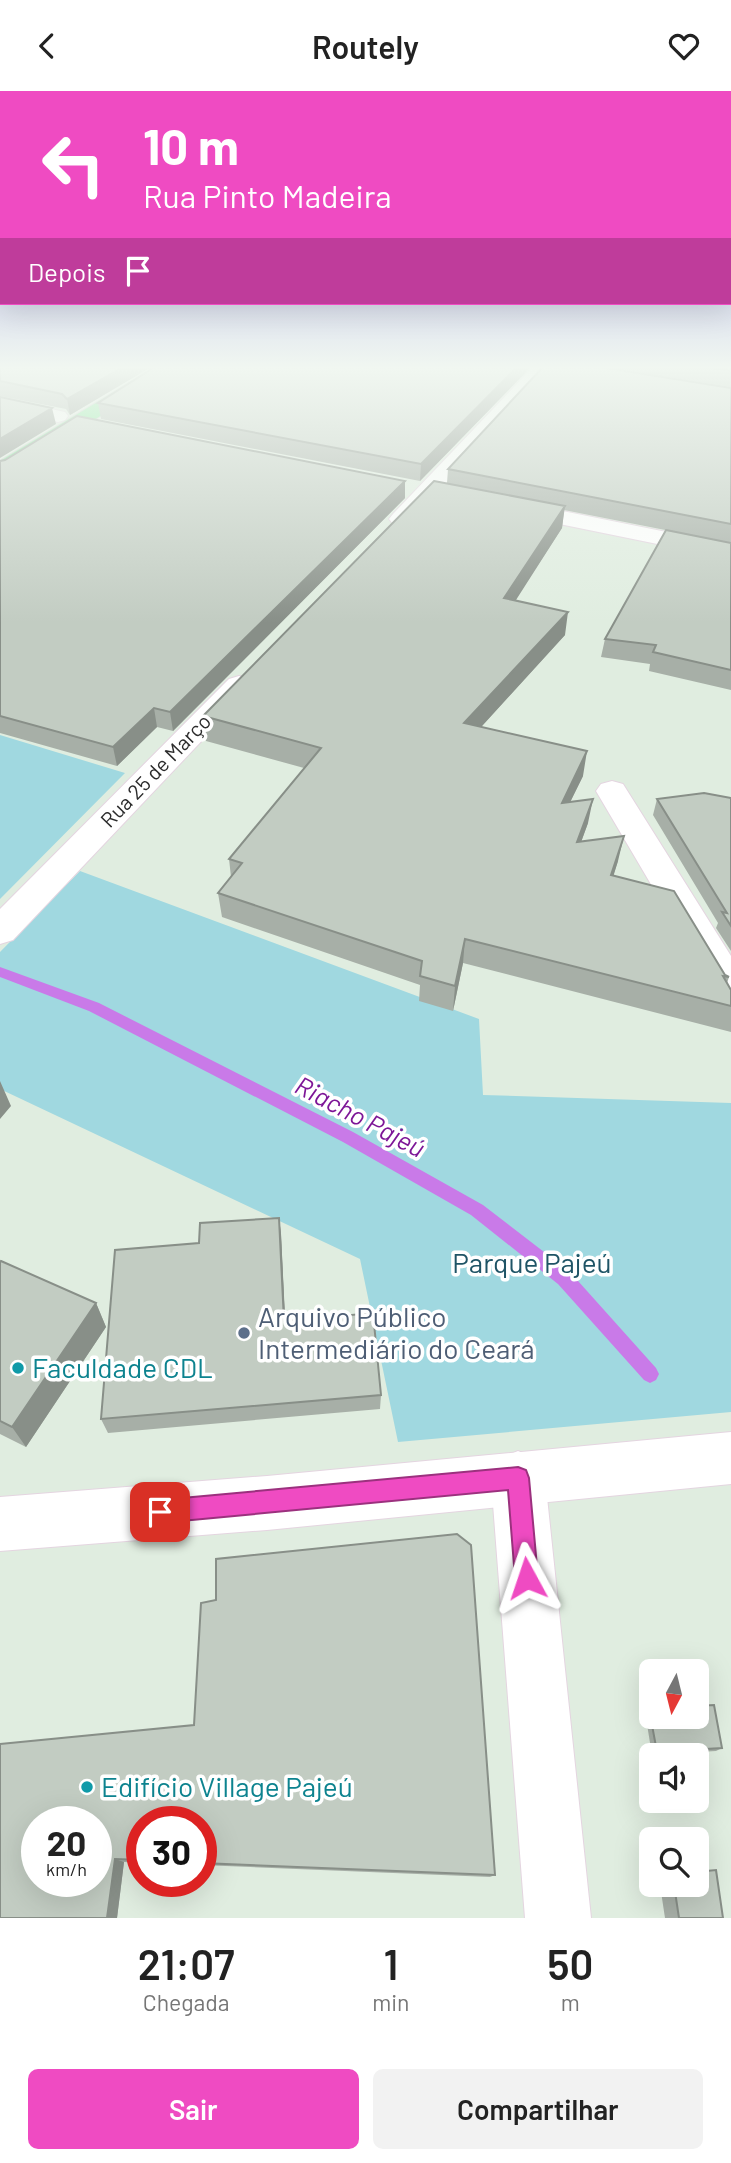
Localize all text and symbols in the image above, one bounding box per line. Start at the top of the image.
icon: back [28,27,66,65]
text: Routely [312,27,419,65]
icon: heart [665,27,703,65]
text: 10 m [143,116,239,175]
icon: left [28,119,119,210]
text: Rua Pinto Madeira [143,176,392,214]
icon: arrive [119,252,157,290]
text: Depois [28,256,105,287]
street label: Rua 25 de Março [95,708,215,832]
water label: Riacho Pajeú [290,1069,431,1163]
park label: Parque Pajeú [452,1245,612,1279]
place label: Arquivo Público Intermediário do Ceará [258,1299,535,1365]
marker: Arquivo Público Intermediário do Ceará [236,1325,252,1341]
place label: Faculdade CDL [32,1350,213,1384]
marker: Faculdade CDL [10,1360,26,1376]
pin [130,1482,190,1542]
icon: arrive [141,1493,179,1531]
position arrow [490,1541,564,1615]
north arrow [639,1659,709,1729]
map controls [639,1659,709,1897]
button: sound [639,1743,709,1813]
place label: Edifício Village Pajeú [101,1769,353,1803]
marker: Edifício Village Pajeú [79,1779,95,1795]
speed limit sign: 30 [126,1806,217,1897]
text: 20 [47,1821,86,1863]
button: search [639,1827,709,1897]
text: km/h [46,1858,87,1880]
text: 21:07 [138,1938,235,1988]
text: 1 [383,1938,398,1988]
text: 50 [547,1938,593,1988]
text: Chegada [143,1988,230,2016]
text: min [372,1988,410,2016]
text: m [561,1988,580,2016]
button: Sair [28,2069,359,2149]
button: Compartilhar [373,2069,703,2149]

